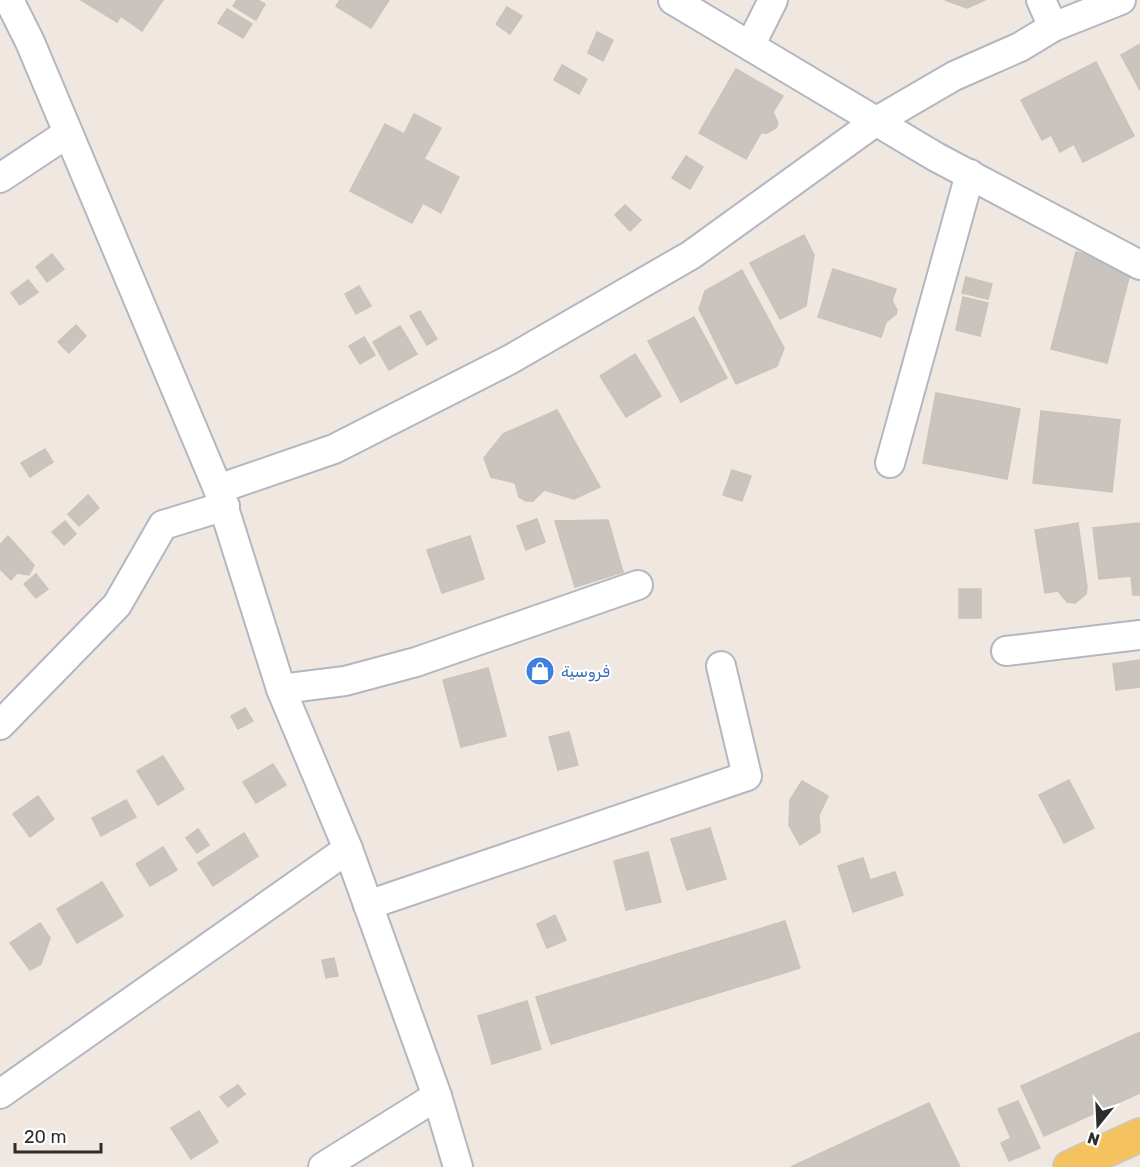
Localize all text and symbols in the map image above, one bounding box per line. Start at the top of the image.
shop icon: فروسية [524,655,556,687]
place label: فروسية [561,662,610,682]
north arrow [1068,1095,1128,1155]
scale bar [15,1116,100,1154]
text: 20 m [24,1126,66,1148]
text: N [1085,1128,1102,1150]

